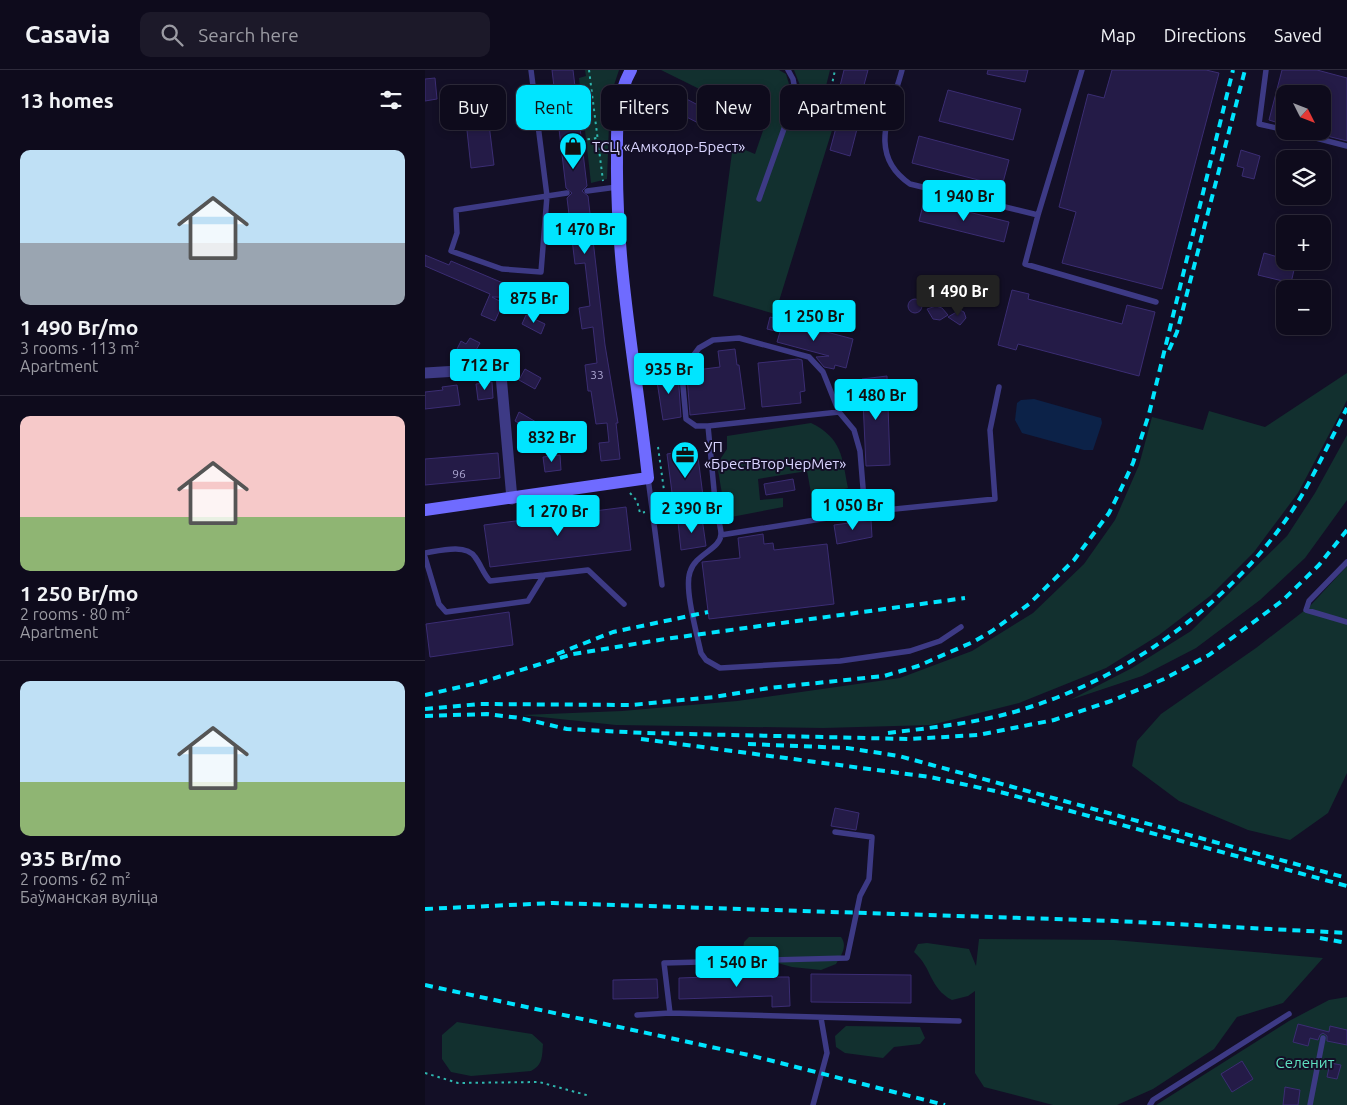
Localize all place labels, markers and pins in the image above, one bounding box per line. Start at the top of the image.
shop icon: ТСЦ «Амкодор-Брест» [558,131,588,170]
place label: ТСЦ «Амкодор-Брест» [592,138,745,155]
pin: 1 940 Br [912,180,1016,222]
pin: 1 470 Br [533,212,637,255]
pin: 1 490 Br [906,274,1010,317]
pin: 875 Br [493,282,575,324]
pin: 1 250 Br [762,300,866,342]
pin: 712 Br [444,348,526,391]
pin: 935 Br [628,352,710,395]
pin: 1 480 Br [824,378,928,421]
pin: 832 Br [511,420,593,463]
place label: УП «БрестВторЧерМет» [704,438,846,472]
office icon: УП «БрестВторЧерМет» [670,440,700,479]
pin: 1 050 Br [801,488,905,531]
pin: 2 390 Br [640,492,744,534]
pin: 1 270 Br [506,494,610,537]
pin: 1 540 Br [685,946,789,988]

